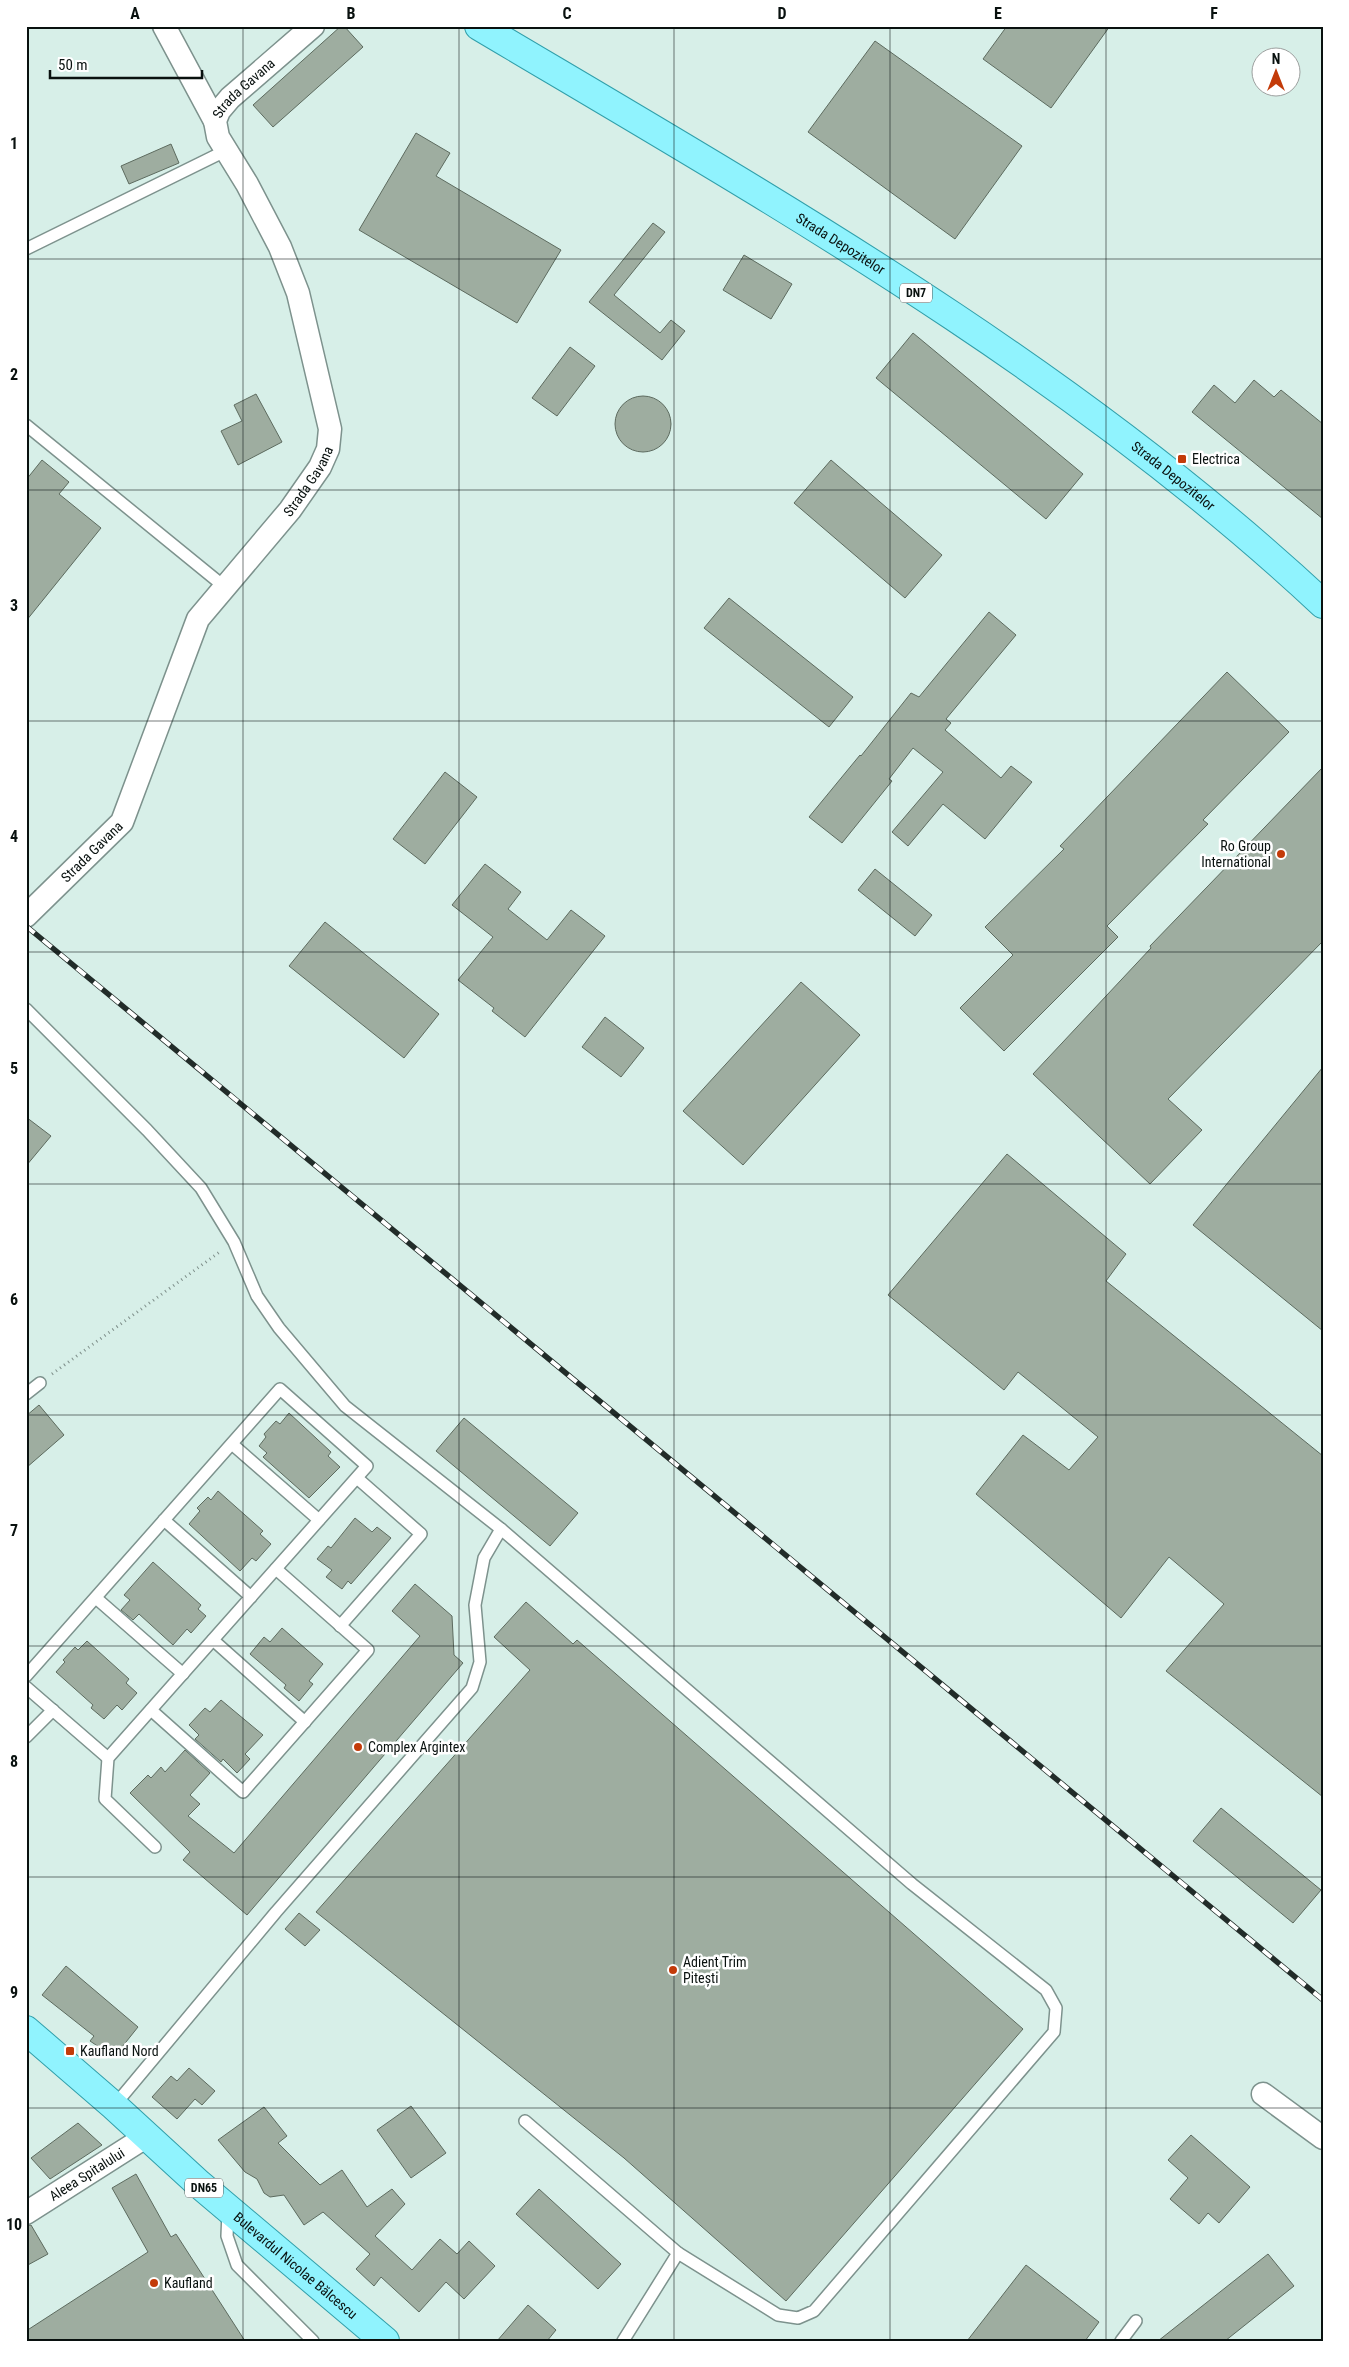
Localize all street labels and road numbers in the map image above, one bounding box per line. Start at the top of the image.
street label: Strada Gavana [209,55,278,120]
street label: Strada Depozitelor [793,210,888,278]
road number: DN7 [900,284,932,302]
street label: Strada Depozitelor [1128,438,1218,514]
street label: Strada Gavana [280,444,336,520]
street label: Strada Gavana [58,818,126,885]
street label: Aleea Spitalului [46,2145,127,2204]
road number: DN65 [185,2178,223,2198]
street label: Bulevardul Nicolae Bălcescu [231,2209,360,2322]

